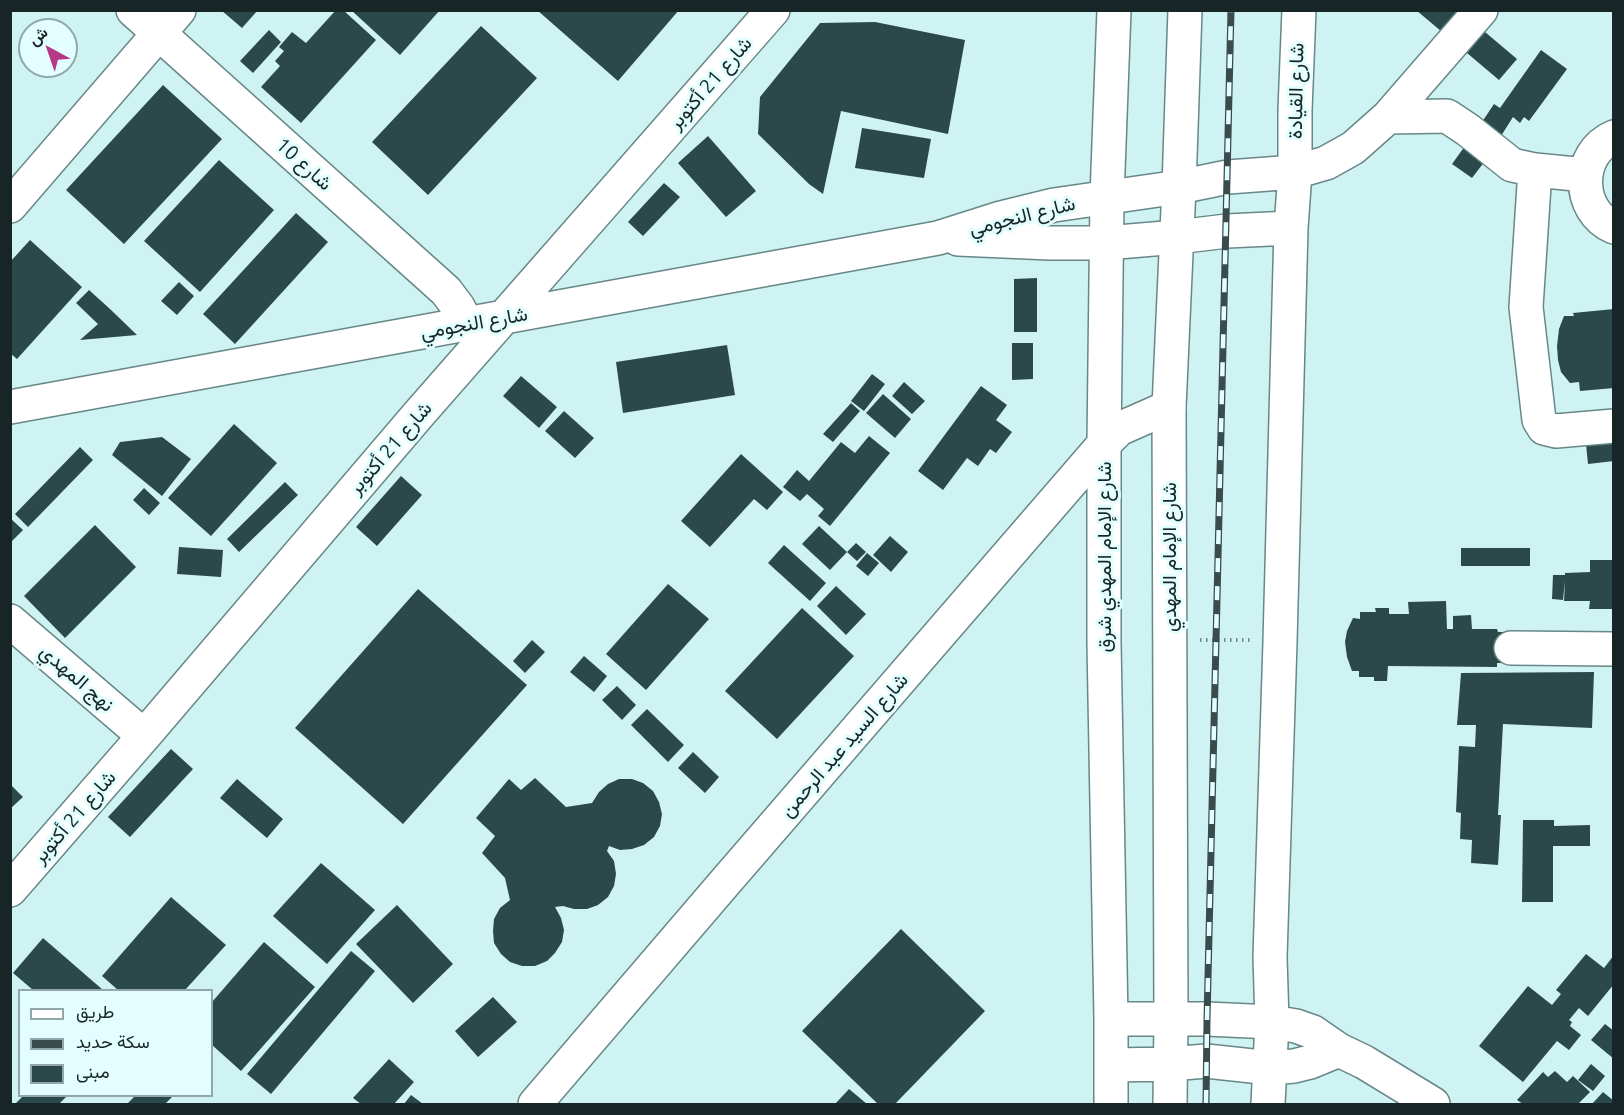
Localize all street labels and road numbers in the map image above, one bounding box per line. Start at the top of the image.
street label: شارع 21 أكتوبر [663,32,757,134]
street label: شارع القيادة [1283,43,1309,139]
street label: شارع 10 [271,133,337,195]
street label: شارع النجومي [966,191,1078,241]
street label: شارع النجومي [418,302,530,344]
street label: شارع 21 أكتوبر [343,397,437,499]
street label: شارع الإمام المهدي شرق [1092,461,1116,653]
street label: شارع الإمام المهدي [1157,482,1181,632]
street label: نهج المهدي [35,639,119,717]
street label: شارع السيد عبد الرحمن [775,668,913,822]
street label: شارع 21 أكتوبر [27,766,121,868]

